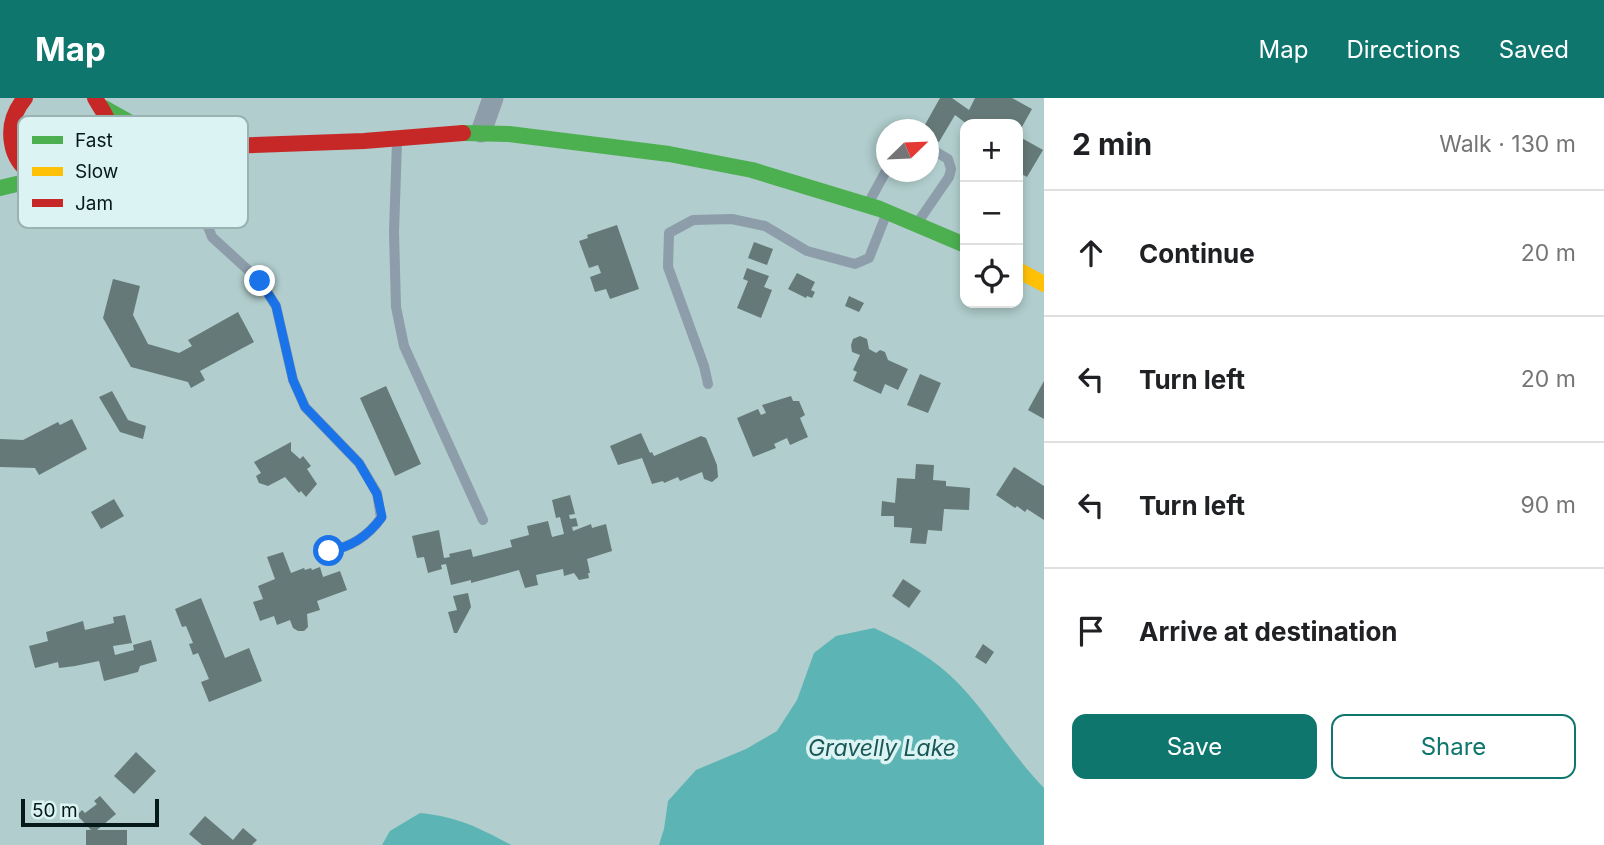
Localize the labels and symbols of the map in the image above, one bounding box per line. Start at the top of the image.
legend [18,116,248,228]
north arrow [876,119,939,182]
text: Fast [75,129,113,152]
text: Slow [75,160,118,183]
text: Jam [75,192,113,215]
route end [244,265,275,296]
route start [313,535,344,566]
water label: Gravelly Lake [808,734,956,762]
scale bar [21,796,159,828]

